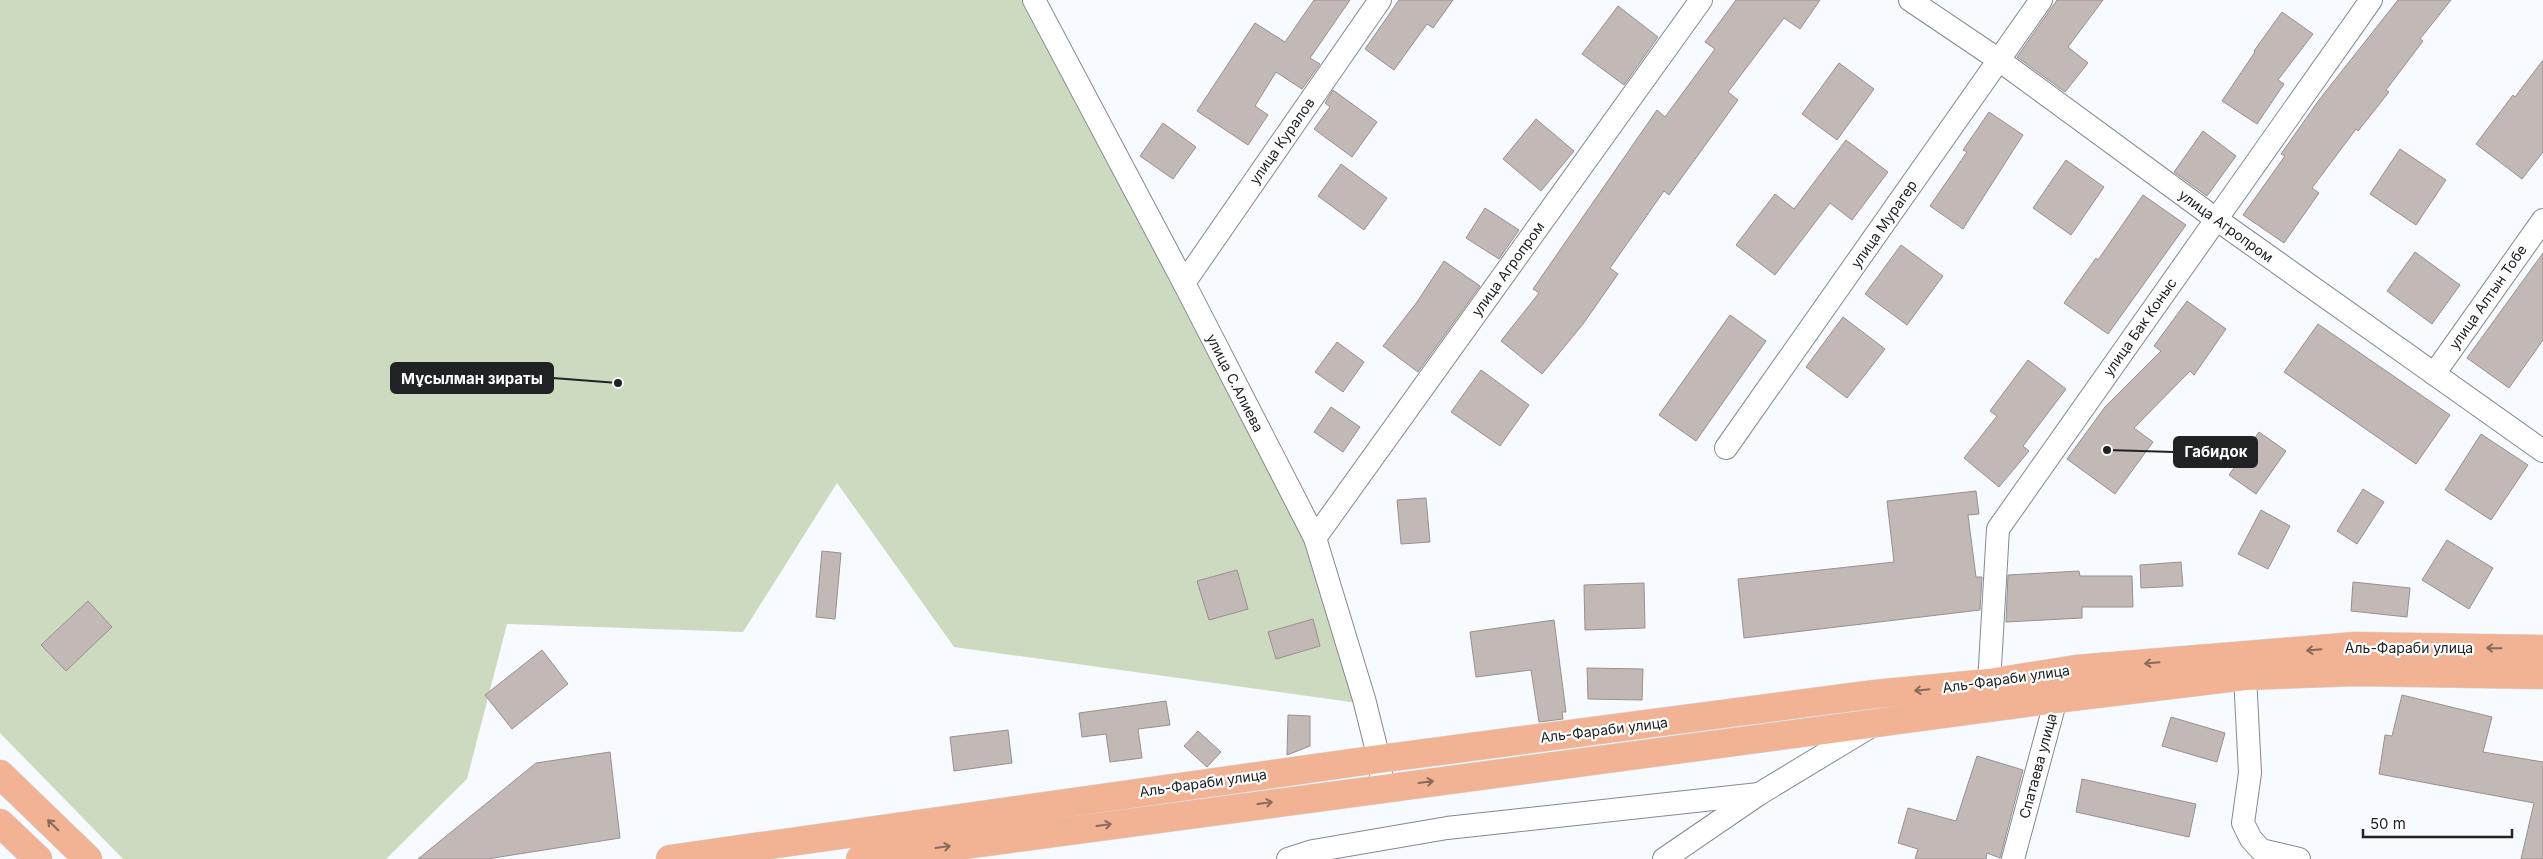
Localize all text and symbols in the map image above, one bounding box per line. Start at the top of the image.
street label: улица Куралов [1246,94,1318,187]
street label: улица Мурагер [1847,176,1920,271]
street label: улица Агропром [2176,186,2277,266]
street label: улица Агропром [1468,218,1548,319]
street label: улица Алтын Тобе [2445,241,2530,352]
street label: улица Бак Коныс [2099,274,2180,379]
street label: улица С.Алиева [1203,331,1268,435]
callout: Мұсылман зираты [391,363,553,393]
text: Мұсылман зираты [401,369,543,388]
callout: Габидок [2174,437,2257,467]
text: Габидок [2185,442,2248,461]
street label: Аль-Фараби улица [2345,639,2473,656]
one-way arrow [2487,644,2503,653]
one-way arrow [2307,645,2323,654]
one-way arrow [2145,658,2161,668]
street label: Аль-Фараби улица [1941,661,2071,696]
one-way arrow [1914,685,1930,694]
street label: Спатаева улица [2015,711,2060,820]
street label: Аль-Фараби улица [1539,713,1669,746]
street label: Аль-Фараби улица [1138,765,1268,800]
one-way arrow [1418,777,1434,787]
one-way arrow [1257,798,1273,808]
scale bar [2363,806,2512,838]
text: 50 m [2370,814,2406,833]
one-way arrow [47,819,59,831]
one-way arrow [1096,820,1112,830]
one-way arrow [935,842,951,852]

